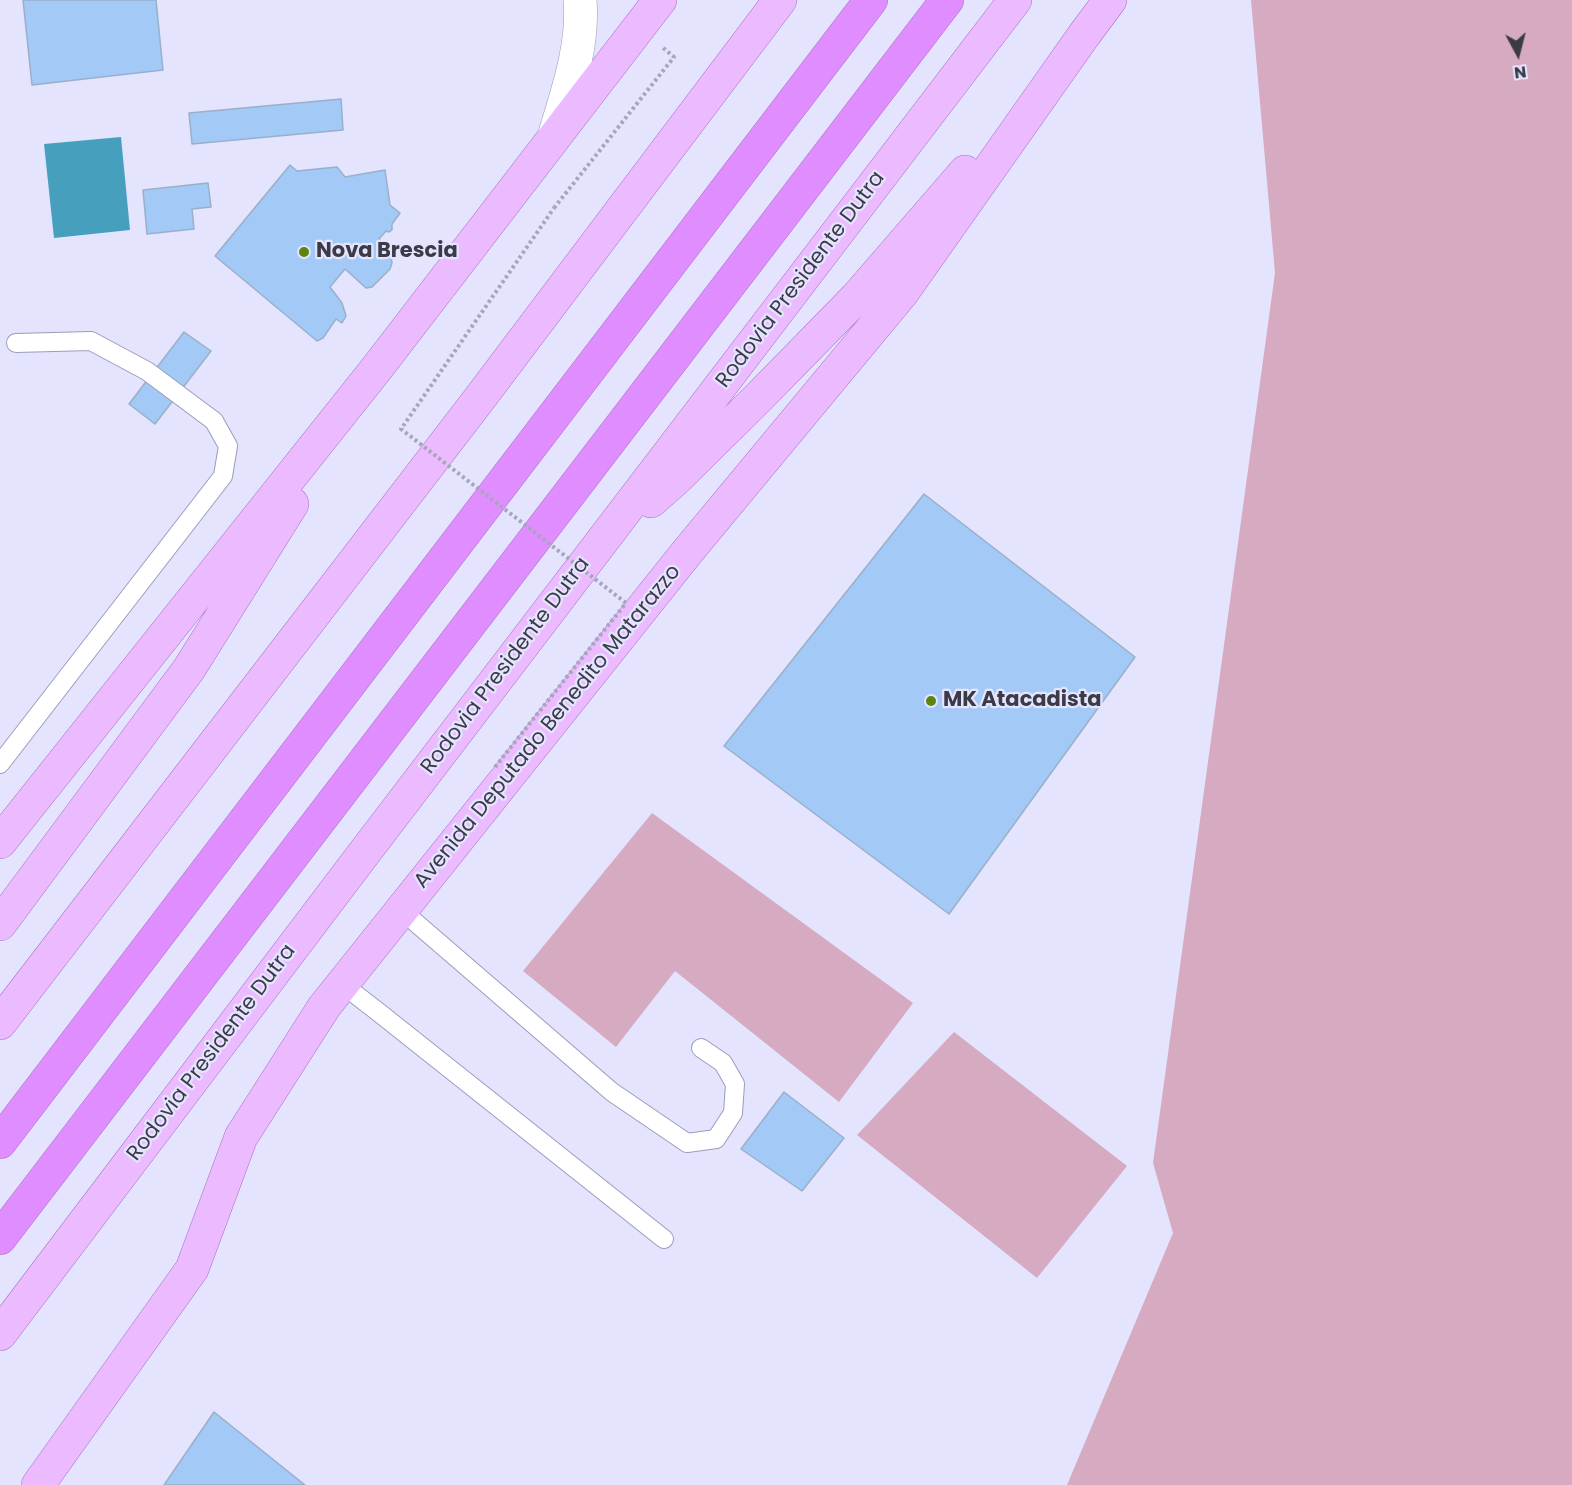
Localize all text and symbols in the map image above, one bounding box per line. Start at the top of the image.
north arrow [1488,24,1548,84]
text: N [1513,60,1528,85]
street label: Rodovia Presidente Dutra [711,167,891,393]
place label: Nova Brescia [316,239,458,265]
marker: Nova Brescia [297,245,311,259]
street label: Rodovia Presidente Dutra [416,553,596,779]
street label: Avenida Deputado Benedito Matarazzo [409,560,687,894]
place label: MK Atacadista [943,688,1102,714]
marker: MK Atacadista [924,694,938,708]
street label: Rodovia Presidente Dutra [122,940,302,1166]

